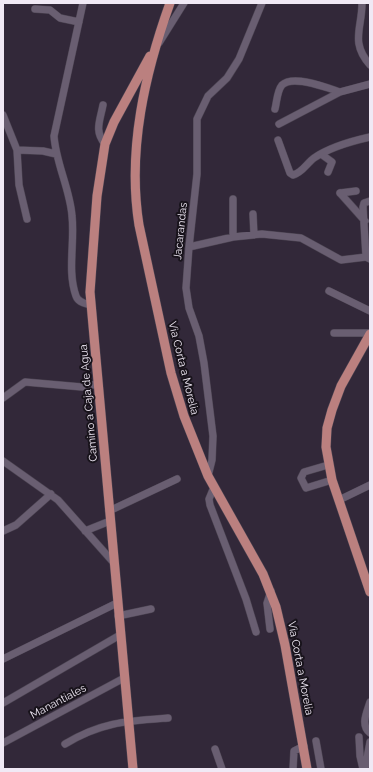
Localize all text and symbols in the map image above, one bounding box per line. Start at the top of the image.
street label: Jacarandas [171,202,190,260]
street label: Via Corta a Morelia [166,320,201,416]
street label: Camino a Caja de Agua [77,344,100,462]
street label: Via Corta a Morelia [285,620,316,716]
street label: Manantiales [28,681,88,722]

